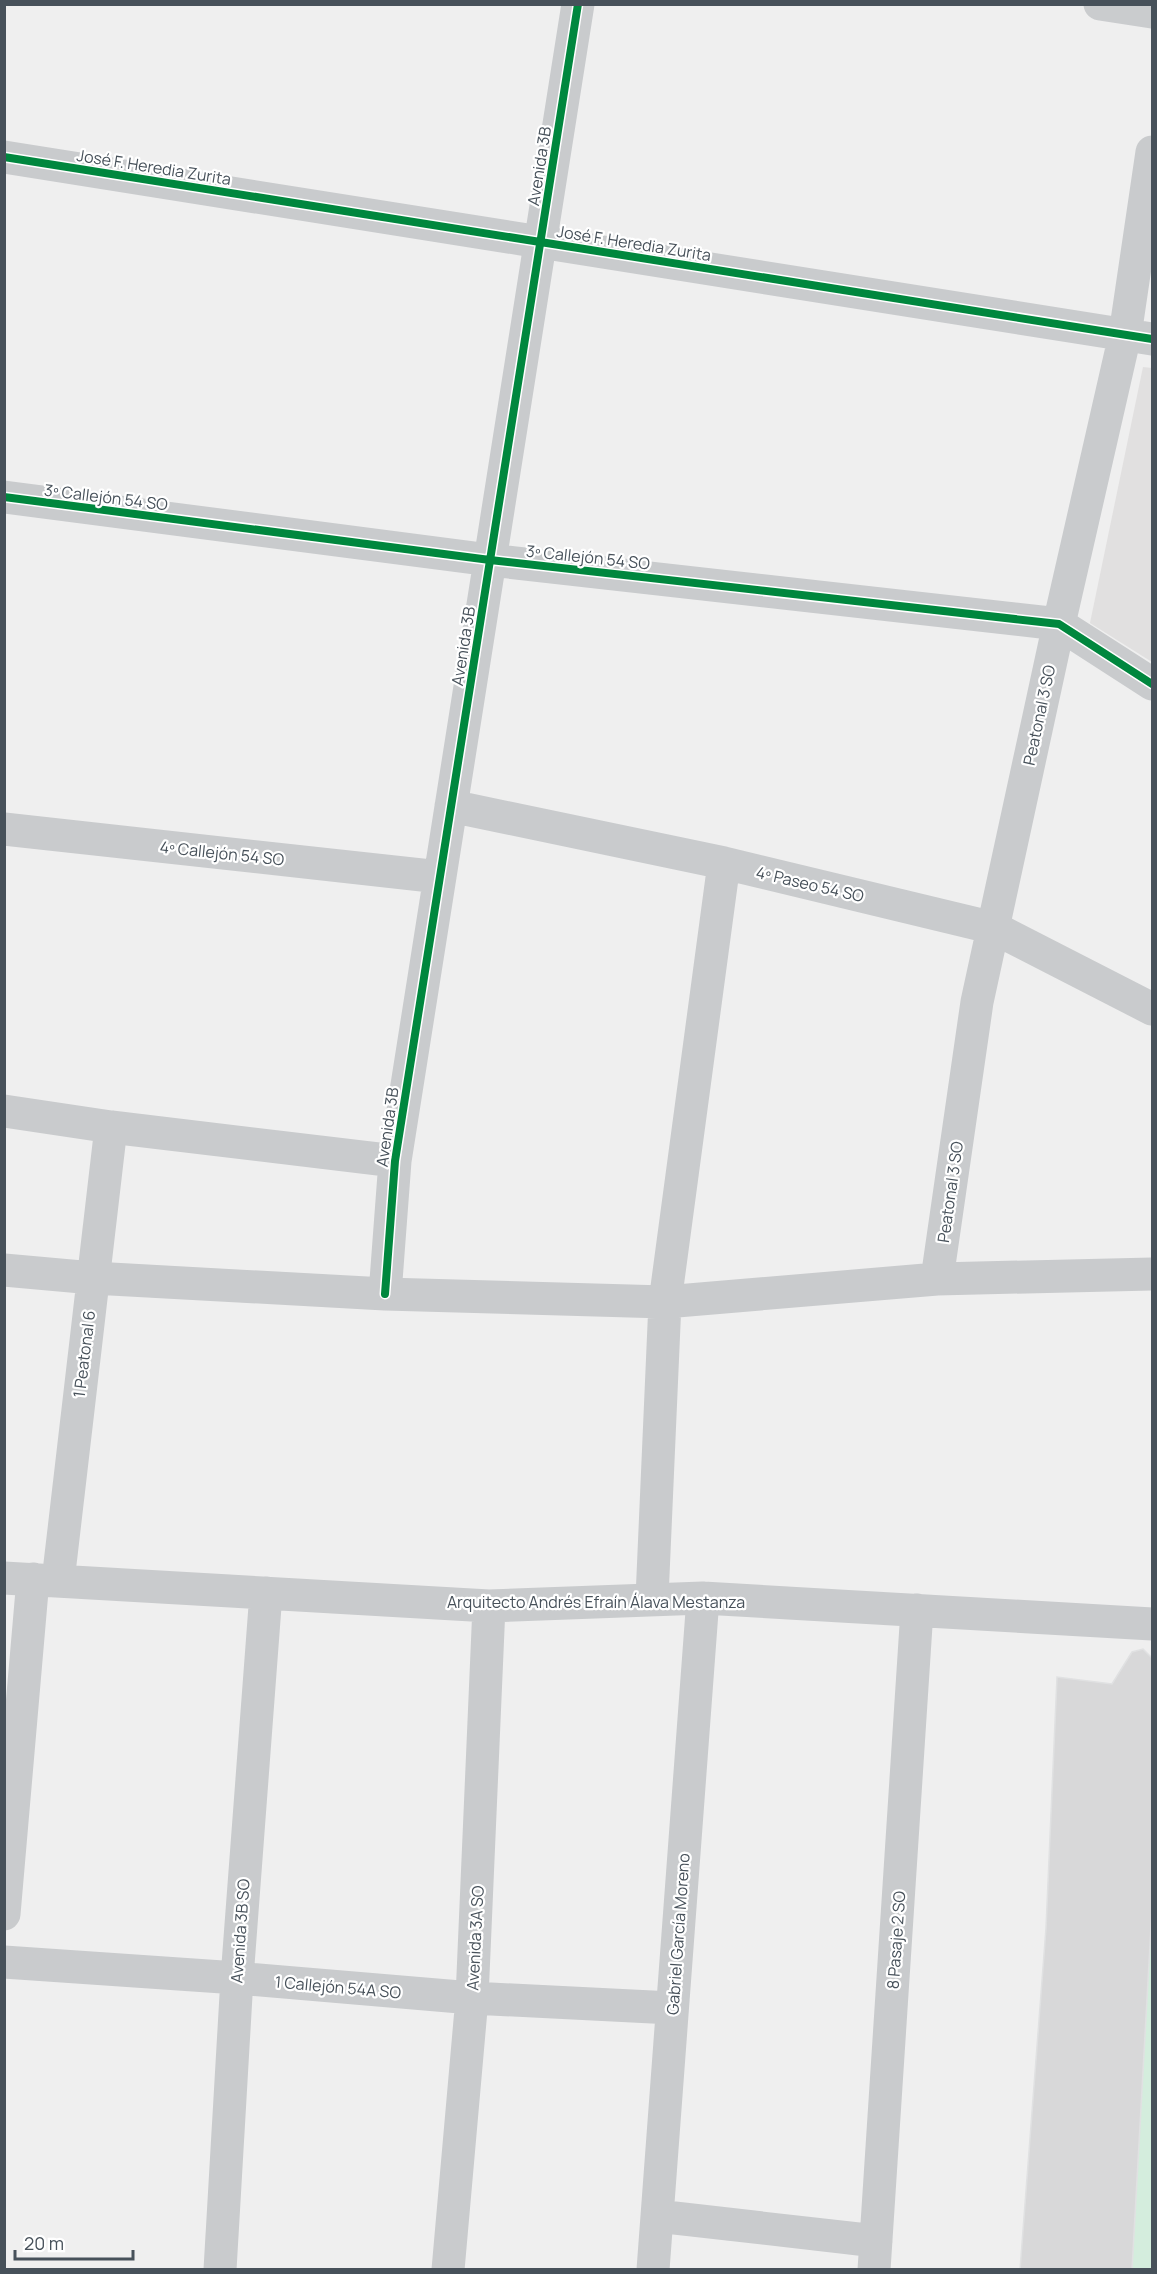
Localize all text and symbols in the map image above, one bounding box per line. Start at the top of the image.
street label: Avenida 3B [522,125,556,207]
street label: José F. Heredia Zurita [75,144,233,190]
street label: José F. Heredia Zurita [555,220,713,266]
street label: 3º Callejón 54 SO [43,479,169,516]
street label: 3º Callejón 54 SO [525,540,651,574]
street label: Avenida 3B [446,605,480,687]
street label: Peatonal 3 SO [1018,662,1060,767]
street label: 4º Callejón 54 SO [159,836,286,871]
street label: 4º Paseo 54 SO [754,861,867,907]
street label: Avenida 3B [371,1086,403,1168]
street label: Peatonal 3 SO [932,1140,968,1244]
street label: 1 Peatonal 6 [68,1309,100,1399]
street label: Arquitecto Andrés Efraín Álava Mestanza [447,1591,745,1613]
street label: Gabriel García Moreno [661,1852,695,2016]
street label: Avenida 3B SO [225,1878,255,1984]
street label: Avenida 3A SO [461,1885,489,1991]
street label: 8 Pasaje 2 SO [882,1890,910,1990]
street label: 1 Callejón 54A SO [274,1971,402,2004]
scale bar [15,2223,134,2261]
text: 20 m [24,2231,64,2255]

